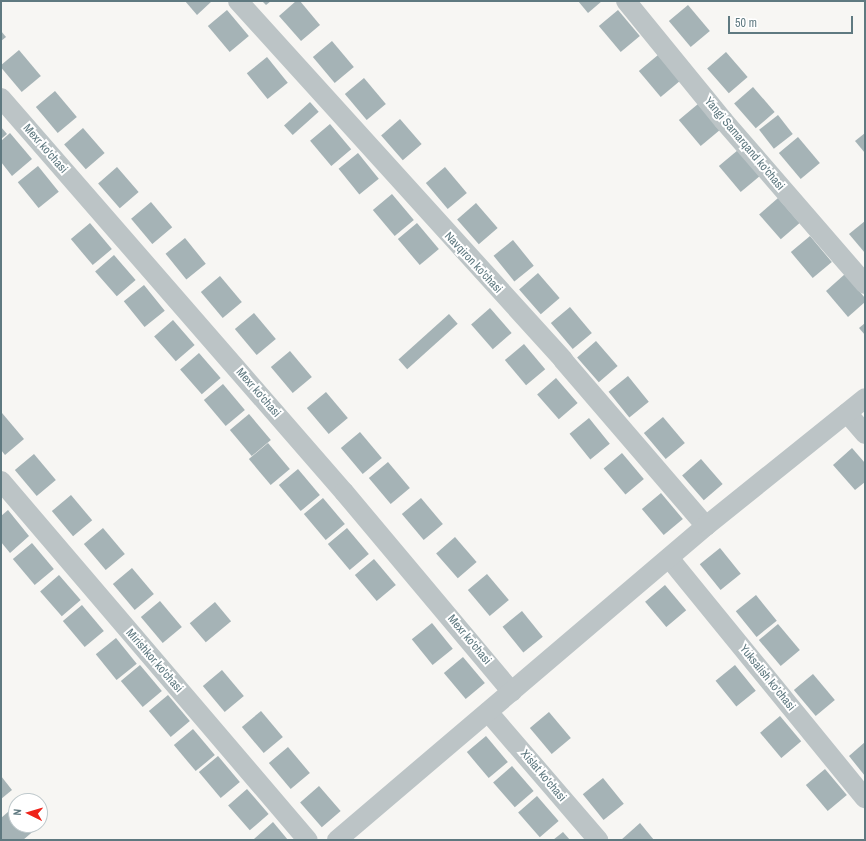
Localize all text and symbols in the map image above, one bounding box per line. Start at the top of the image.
scale bar [730,8,855,34]
text: 50 m [735,15,757,31]
street label: Yangi Samarqand ko'chasi [701,95,787,193]
street label: Mexr ko'chasi [20,121,70,177]
street label: Navqiron ko'chasi [441,229,505,297]
street label: Mexr ko'chasi [233,365,283,421]
street label: Mexr ko'chasi [444,612,494,668]
street label: Mirishkor ko'chasi [122,626,186,696]
street label: Yuksalish ko'chasi [736,642,798,714]
street label: Xislat ko'chasi [517,747,569,805]
north arrow [8,793,48,833]
text: N [10,808,24,816]

